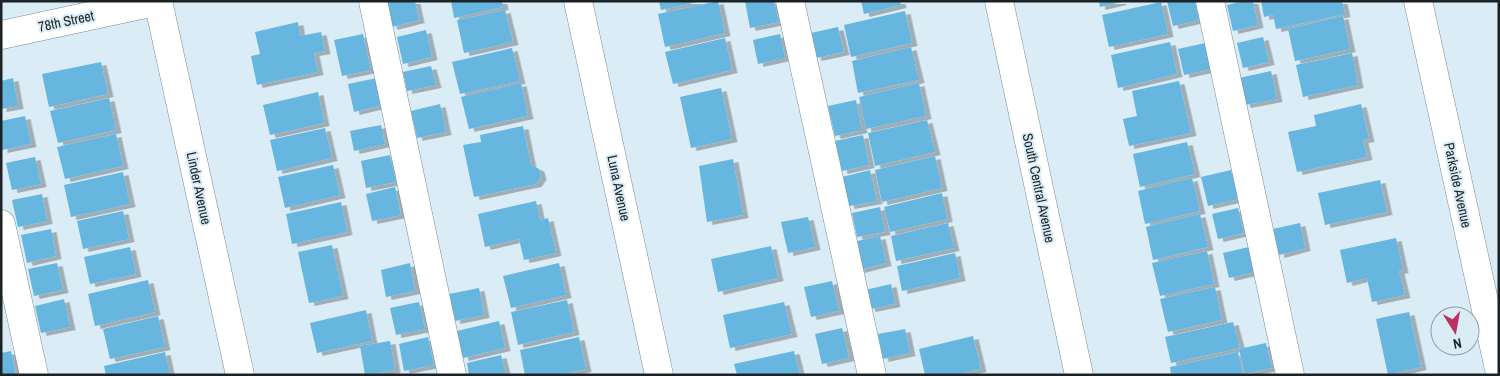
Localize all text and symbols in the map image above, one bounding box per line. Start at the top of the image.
street label: 78th Street [37,6,95,36]
street label: South Central Avenue [1019,132,1059,244]
street label: Parkside Avenue [1440,141,1476,229]
street label: Linder Avenue [183,150,215,226]
street label: Luna Avenue [603,153,635,223]
north arrow [1430,306,1480,356]
text: N [1452,334,1463,353]

